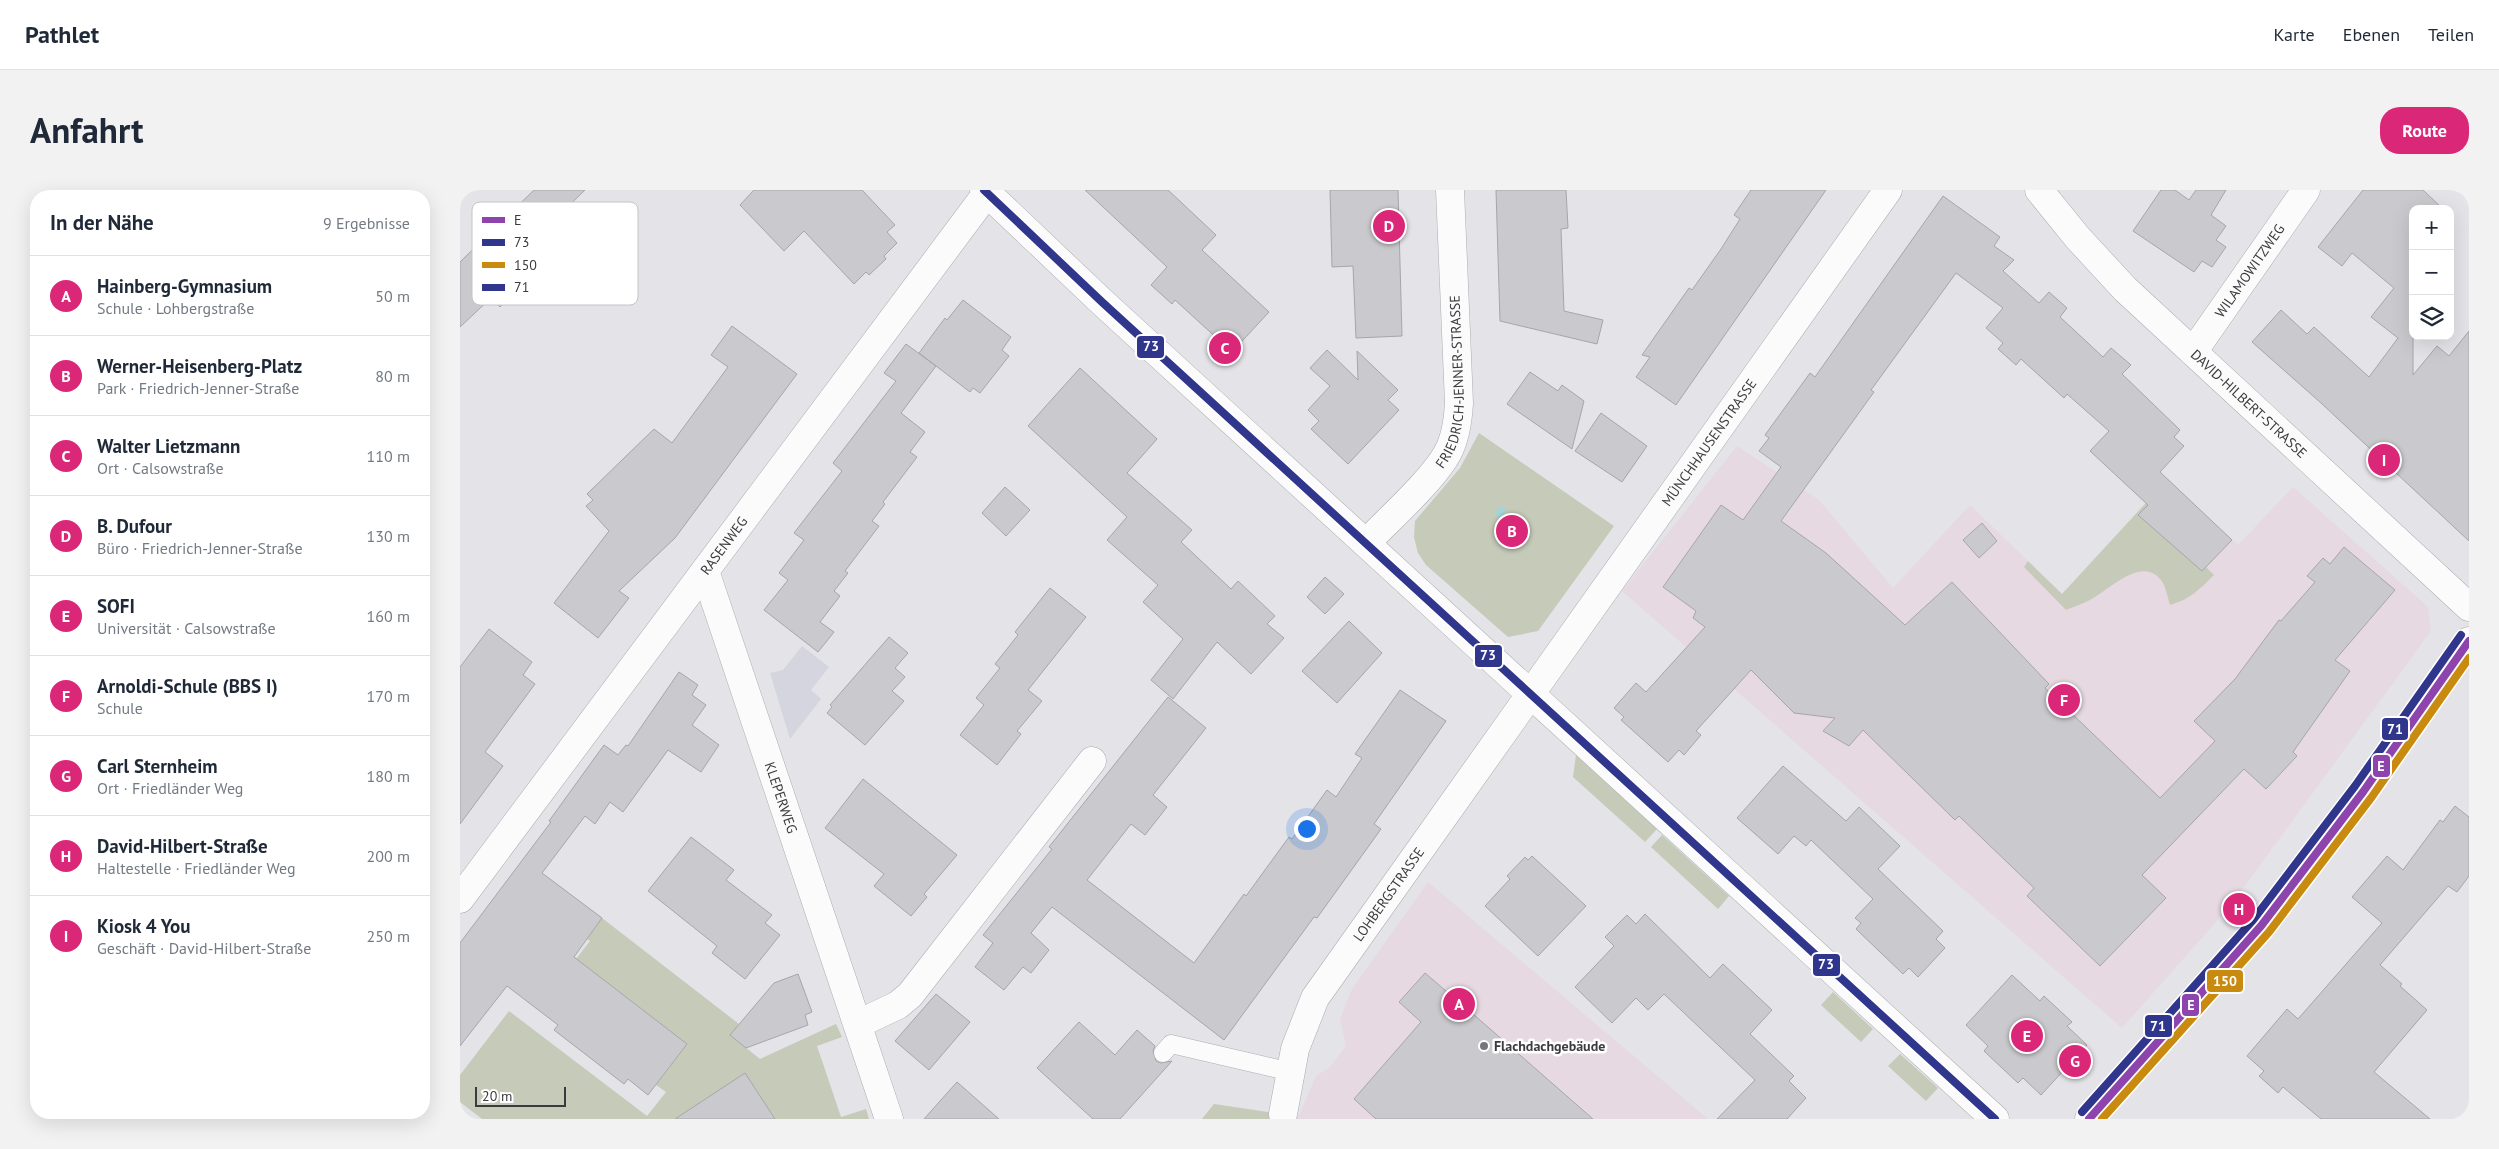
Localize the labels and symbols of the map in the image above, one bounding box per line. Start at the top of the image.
legend [472,202,638,305]
pin: D [1373,207,1405,245]
text: E [514,211,522,229]
street label: WILAMOWITZWEG [2211,221,2288,321]
text: 73 [514,233,529,251]
text: 150 [514,256,537,274]
text: 71 [514,278,529,296]
street label: FRIEDRICH-JENNER-STRASSE [1431,295,1468,472]
pin: C [1209,329,1241,367]
line badge: 73 [1136,335,1165,359]
text: 73 [1143,337,1159,355]
street label: DAVID-HILBERT-STRASSE [2187,345,2311,462]
street label: MÜNCHHAUSENSTRASSE [1658,375,1760,510]
pin: I [2368,441,2400,479]
pin: B [1496,512,1528,550]
street label: RASENWEG [696,513,751,578]
line badge: 73 [1474,644,1503,668]
text: 73 [1480,646,1496,664]
pin: F [2048,681,2080,719]
line badge: 71 [2381,717,2409,741]
text: 71 [2387,720,2403,738]
line badge: E [2372,754,2391,778]
text: E [2377,757,2385,775]
street label: KLEPERWEG [761,760,801,836]
your location [1294,816,1320,842]
street label: LOHBERGSTRASSE [1349,844,1428,945]
pin: H [2223,890,2255,928]
line badge: 73 [1812,953,1841,977]
text: 73 [1818,955,1834,973]
line badge: 150 [2206,969,2244,993]
text: 150 [2213,972,2237,990]
pin: A [1443,985,1475,1023]
line badge: E [2181,993,2200,1017]
text: E [2187,996,2195,1014]
line badge: 71 [2144,1014,2173,1038]
pin: E [2011,1017,2043,1055]
text: 71 [2150,1017,2166,1035]
place label: Flachdachgebäude [1494,1037,1605,1055]
marker: Flachdachgebäude [1478,1040,1490,1052]
pin: G [2059,1042,2091,1080]
scale bar [475,1084,566,1107]

